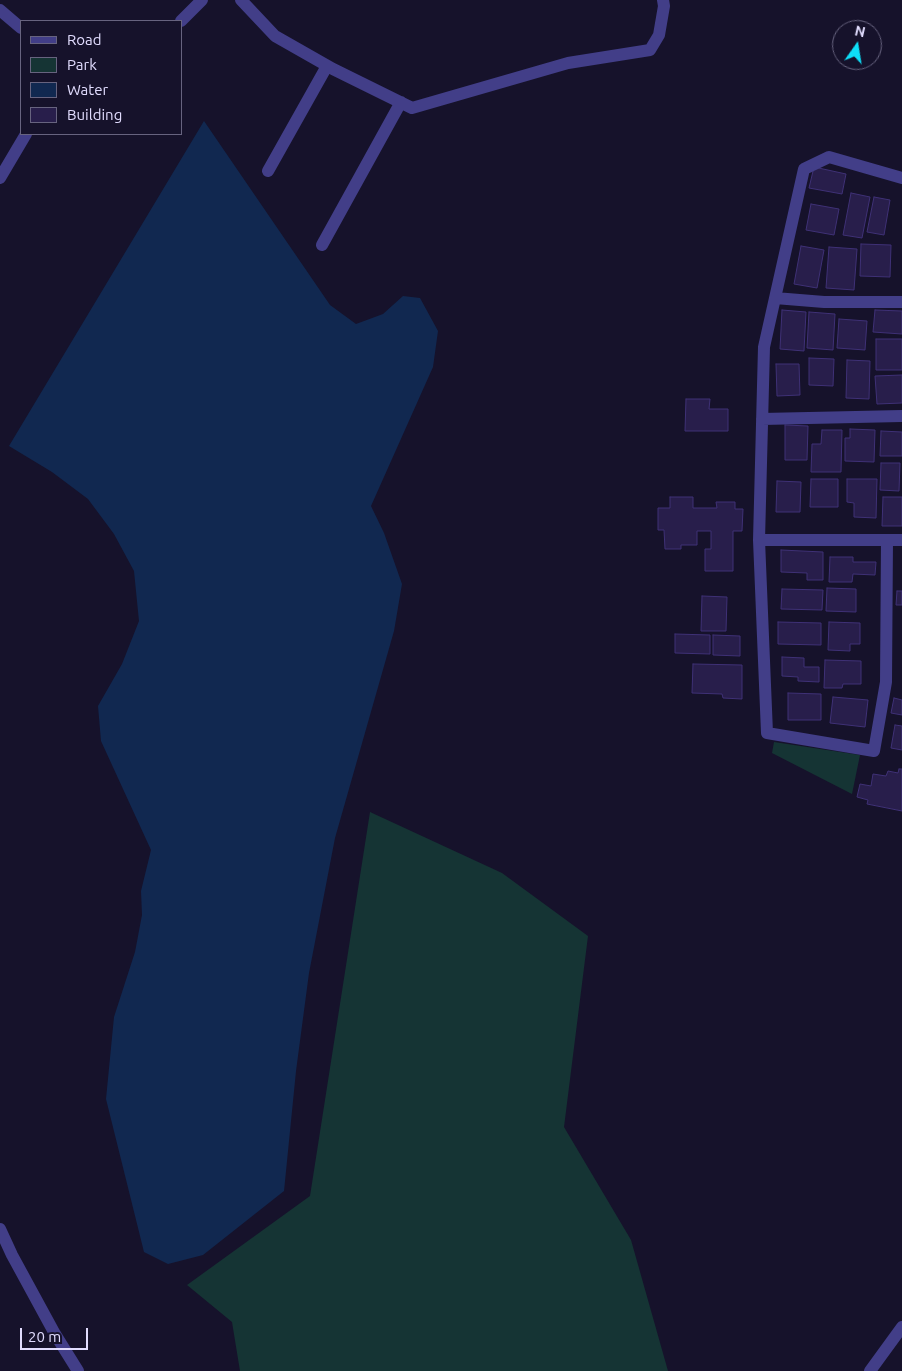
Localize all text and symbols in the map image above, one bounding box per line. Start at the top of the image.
legend [20,20,182,135]
north arrow [832,20,882,70]
text: N [853,22,867,40]
text: Road [67,31,102,48]
text: Park [67,56,97,73]
text: Water [67,81,108,98]
text: Building [67,106,122,123]
scale bar [22,1318,90,1350]
text: 20 m [28,1328,61,1345]

